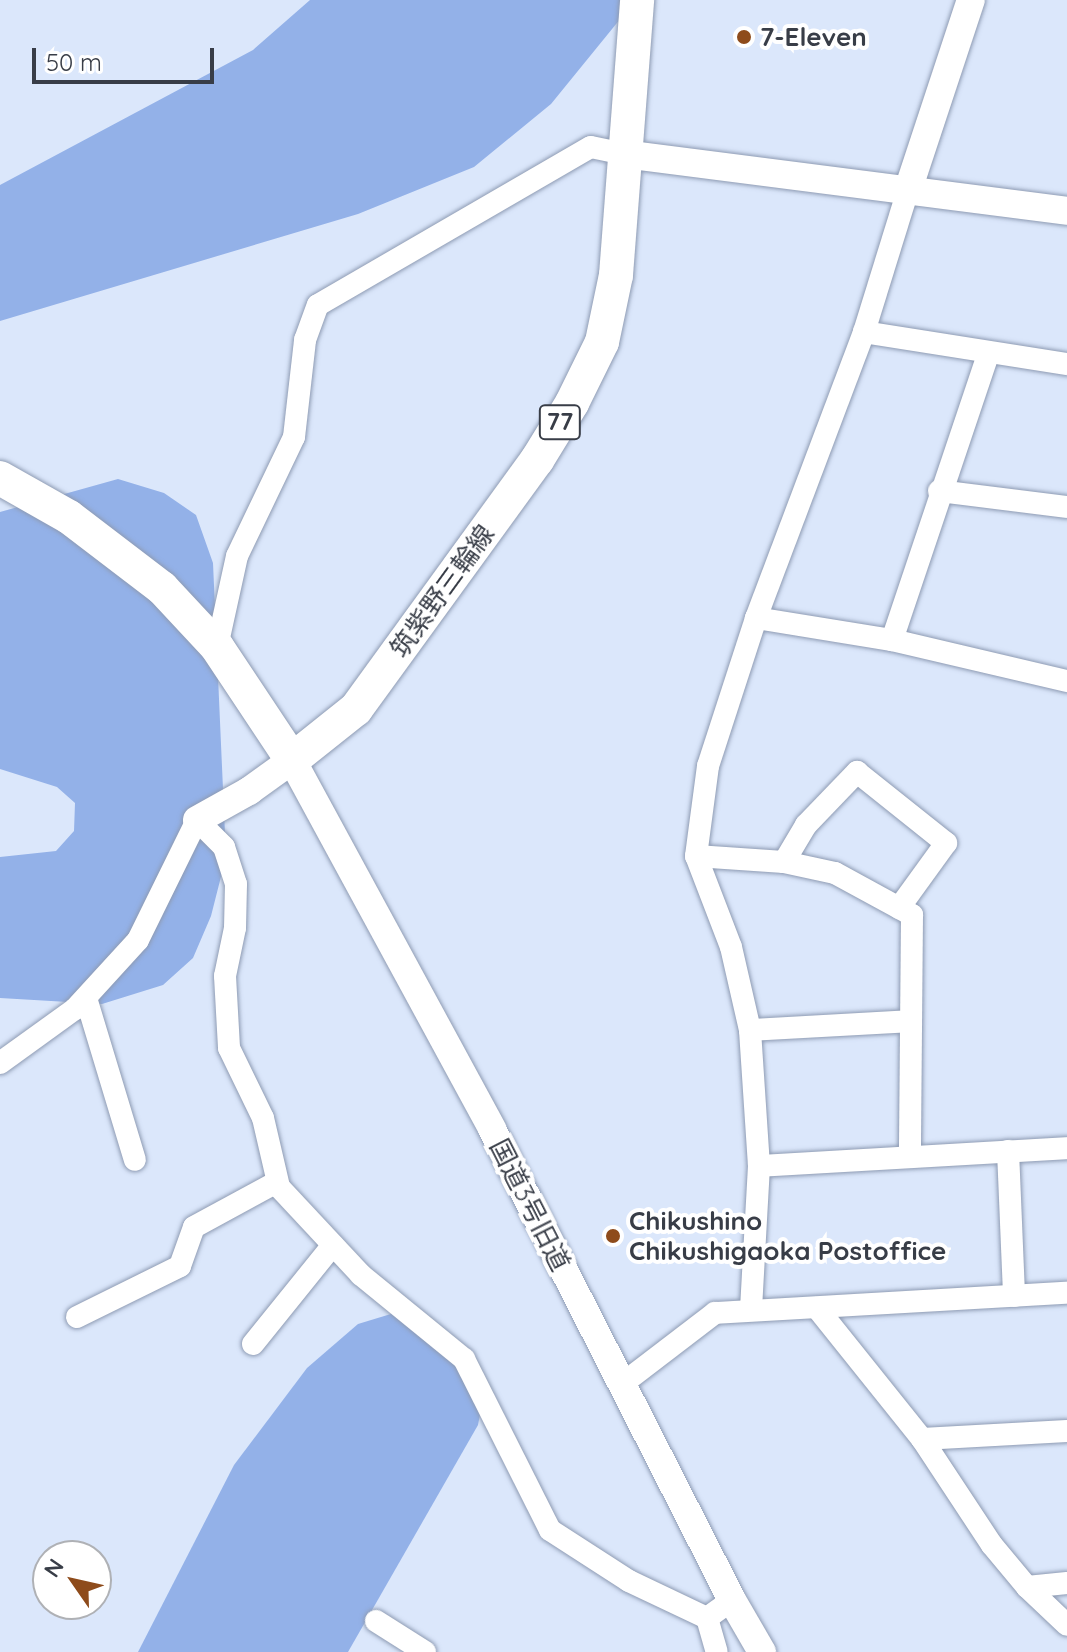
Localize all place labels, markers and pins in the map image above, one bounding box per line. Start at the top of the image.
place label: 7-Eleven [760,21,867,53]
marker: 7-Eleven [735,28,753,46]
place label: Chikushino Chikushigaoka Postoffice [629,1205,946,1266]
marker: Chikushino Chikushigaoka Postoffice [604,1227,622,1245]

